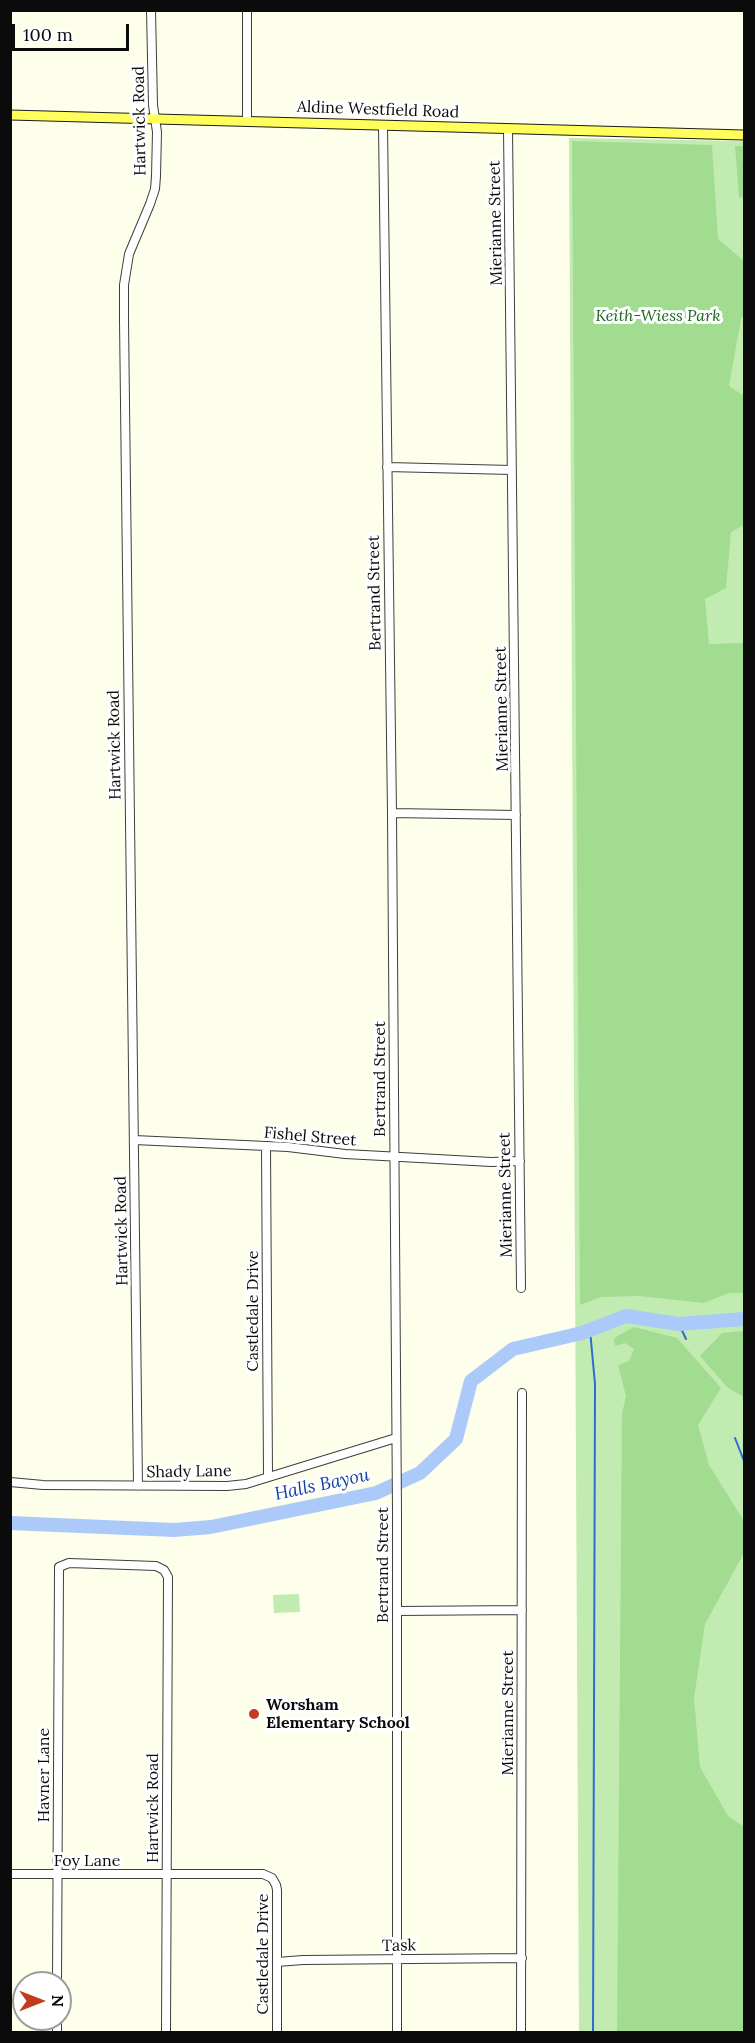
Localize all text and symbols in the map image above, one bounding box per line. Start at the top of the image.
scale bar [15,12,132,50]
text: 100 m [23,23,73,46]
street label: Hartwick Road [129,66,151,176]
street label: Aldine Westfield Road [296,98,460,122]
street label: Mierianne Street [485,160,507,286]
park label: Keith-Wiess Park [595,306,721,326]
street label: Bertrand Street [364,535,386,651]
street label: Mierianne Street [491,646,513,772]
street label: Hartwick Road [104,690,126,800]
street label: Bertrand Street [370,1021,390,1137]
street label: Fishel Street [263,1123,357,1151]
street label: Mierianne Street [495,1132,517,1258]
street label: Hartwick Road [111,1176,133,1286]
street label: Castledale Drive [243,1250,263,1372]
street label: Shady Lane [146,1462,232,1482]
water label: Halls Bayou [273,1464,371,1506]
street label: Bertrand Street [373,1507,393,1623]
street label: Mierianne Street [498,1650,518,1776]
place label: Worsham Elementary School [266,1695,410,1733]
marker: Worsham Elementary School [247,1707,261,1721]
street label: Havner Lane [34,1728,54,1822]
street label: Hartwick Road [143,1753,163,1863]
street label: Foy Lane [54,1851,120,1871]
street label: Castledale Drive [253,1893,273,2015]
street label: Task [382,1936,416,1956]
north arrow [12,1971,72,2031]
text: N [48,1995,68,2007]

